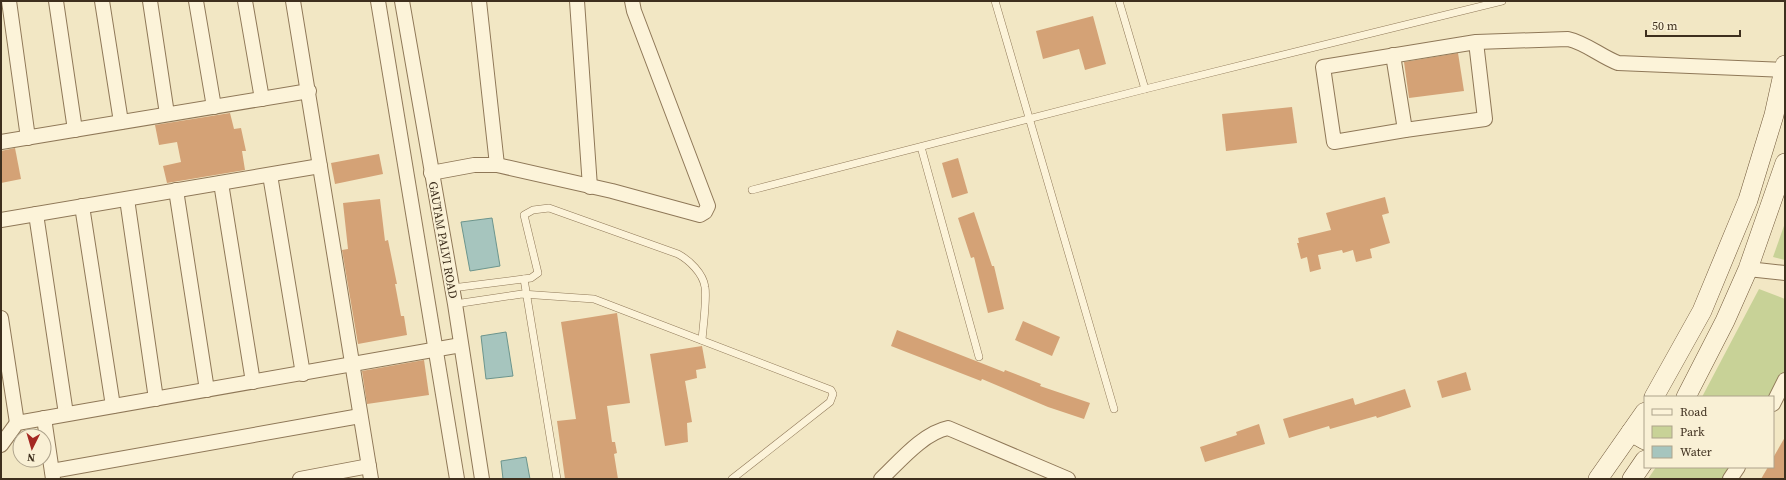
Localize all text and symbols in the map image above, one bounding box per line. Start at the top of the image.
scale bar [1646,12,1740,38]
text: 50 m [1652,18,1678,34]
street label: GAUTAM PALVI ROAD [425,180,461,300]
legend [1644,396,1774,468]
text: Road [1680,404,1707,420]
text: Park [1680,424,1705,440]
north arrow [12,428,52,468]
text: Water [1680,444,1712,460]
text: N [27,450,36,465]

